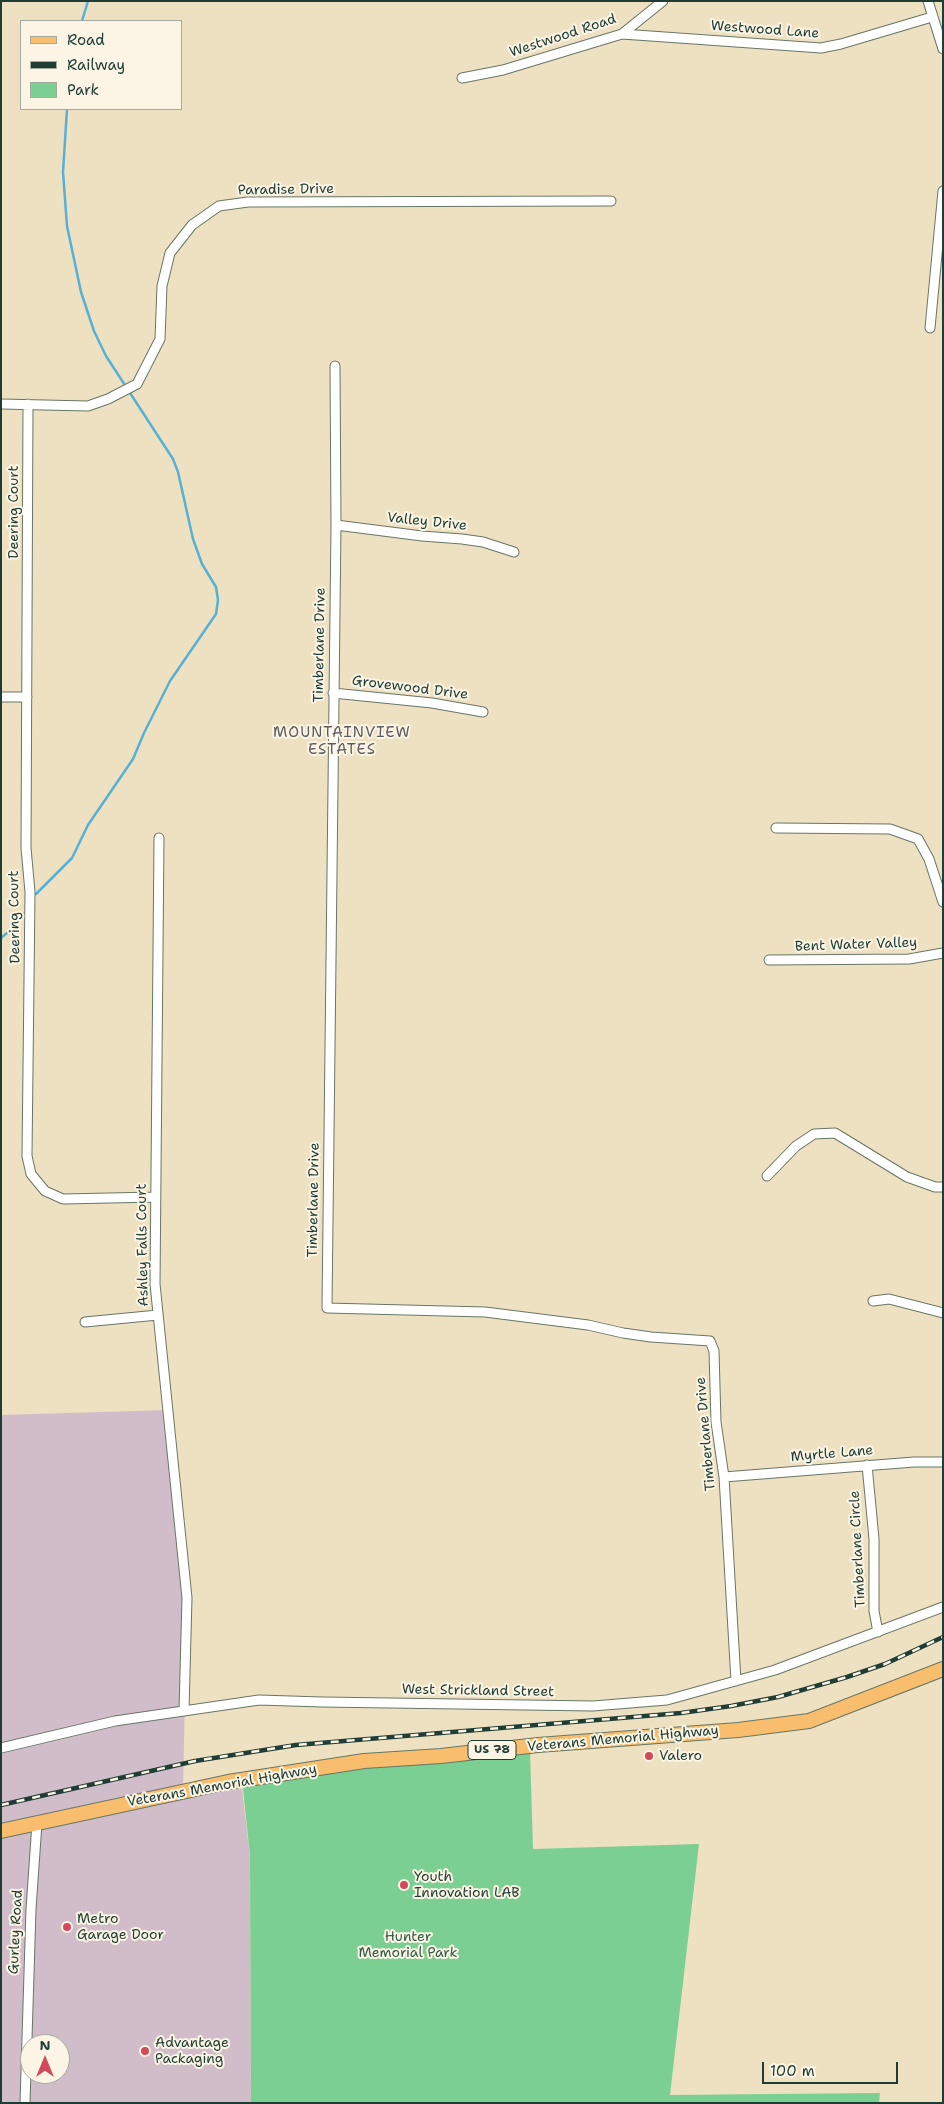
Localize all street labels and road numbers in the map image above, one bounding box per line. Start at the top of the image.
street label: Westwood Road [508,11,618,61]
street label: Westwood Lane [710,18,820,42]
street label: Paradise Drive [238,181,334,199]
street label: Deering Court [6,465,22,559]
street label: Valley Drive [386,509,468,535]
street label: Timberlane Drive [311,587,329,703]
street label: Grovewood Drive [351,673,469,703]
street label: Deering Court [6,870,24,964]
street label: Bent Water Valley [795,934,917,956]
street label: Timberlane Drive [305,1142,323,1258]
street label: Ashley Falls Court [134,1183,152,1307]
street label: Timberlane Drive [693,1376,719,1492]
street label: Myrtle Lane [790,1442,874,1466]
street label: Timberlane Circle [847,1490,869,1608]
street label: West Strickland Street [402,1681,554,1701]
street label: Veterans Memorial Highway [526,1722,720,1756]
road number: US 78 [468,1740,516,1760]
street label: Veterans Memorial Highway [126,1761,318,1811]
street label: Gurley Road [5,1889,27,1975]

